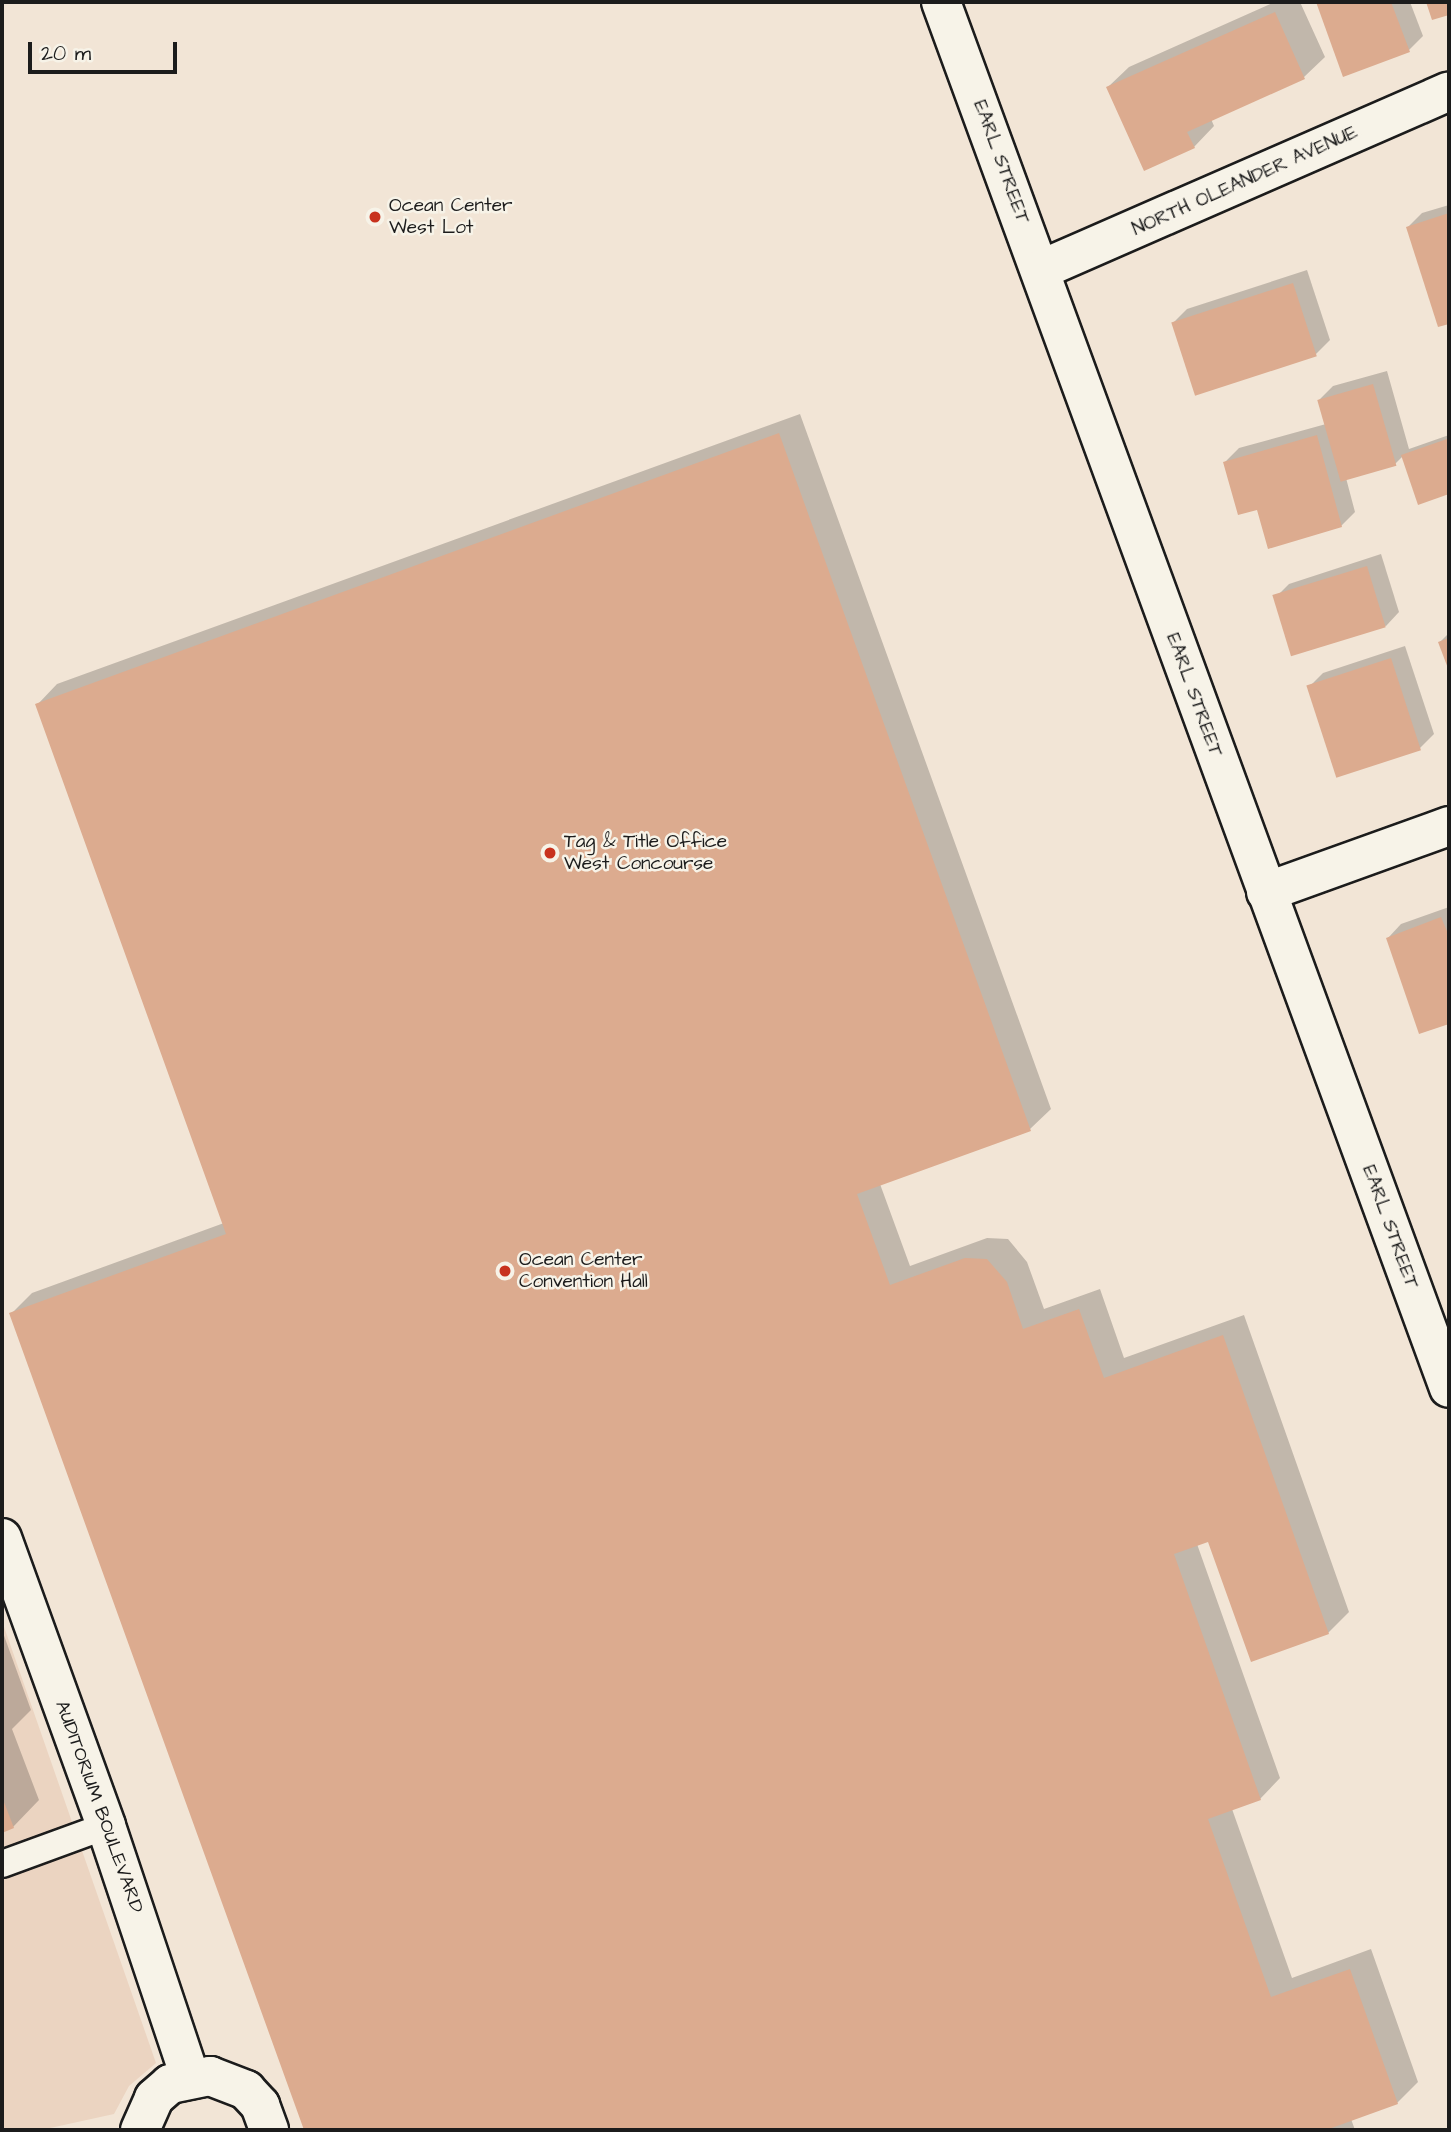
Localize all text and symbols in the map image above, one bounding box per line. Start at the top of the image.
scale bar [32,28,180,72]
text: 20 m [41,39,91,68]
street label: EARL STREET [968,97,1034,227]
street label: NORTH OLEANDER AVENUE [1129,121,1361,241]
place label: Ocean Center West Lot [389,195,512,239]
marker: Ocean Center West Lot [367,209,383,225]
street label: EARL STREET [1161,630,1227,760]
place label: Tag & Title Office West Concourse [564,831,727,875]
marker: Tag & Title Office West Concourse [542,845,558,861]
street label: EARL STREET [1357,1162,1423,1292]
place label: Ocean Center Convention Hall [519,1249,648,1293]
marker: Ocean Center Convention Hall [497,1263,513,1279]
street label: AUDITORIUM BOULEVARD [50,1698,148,1916]

